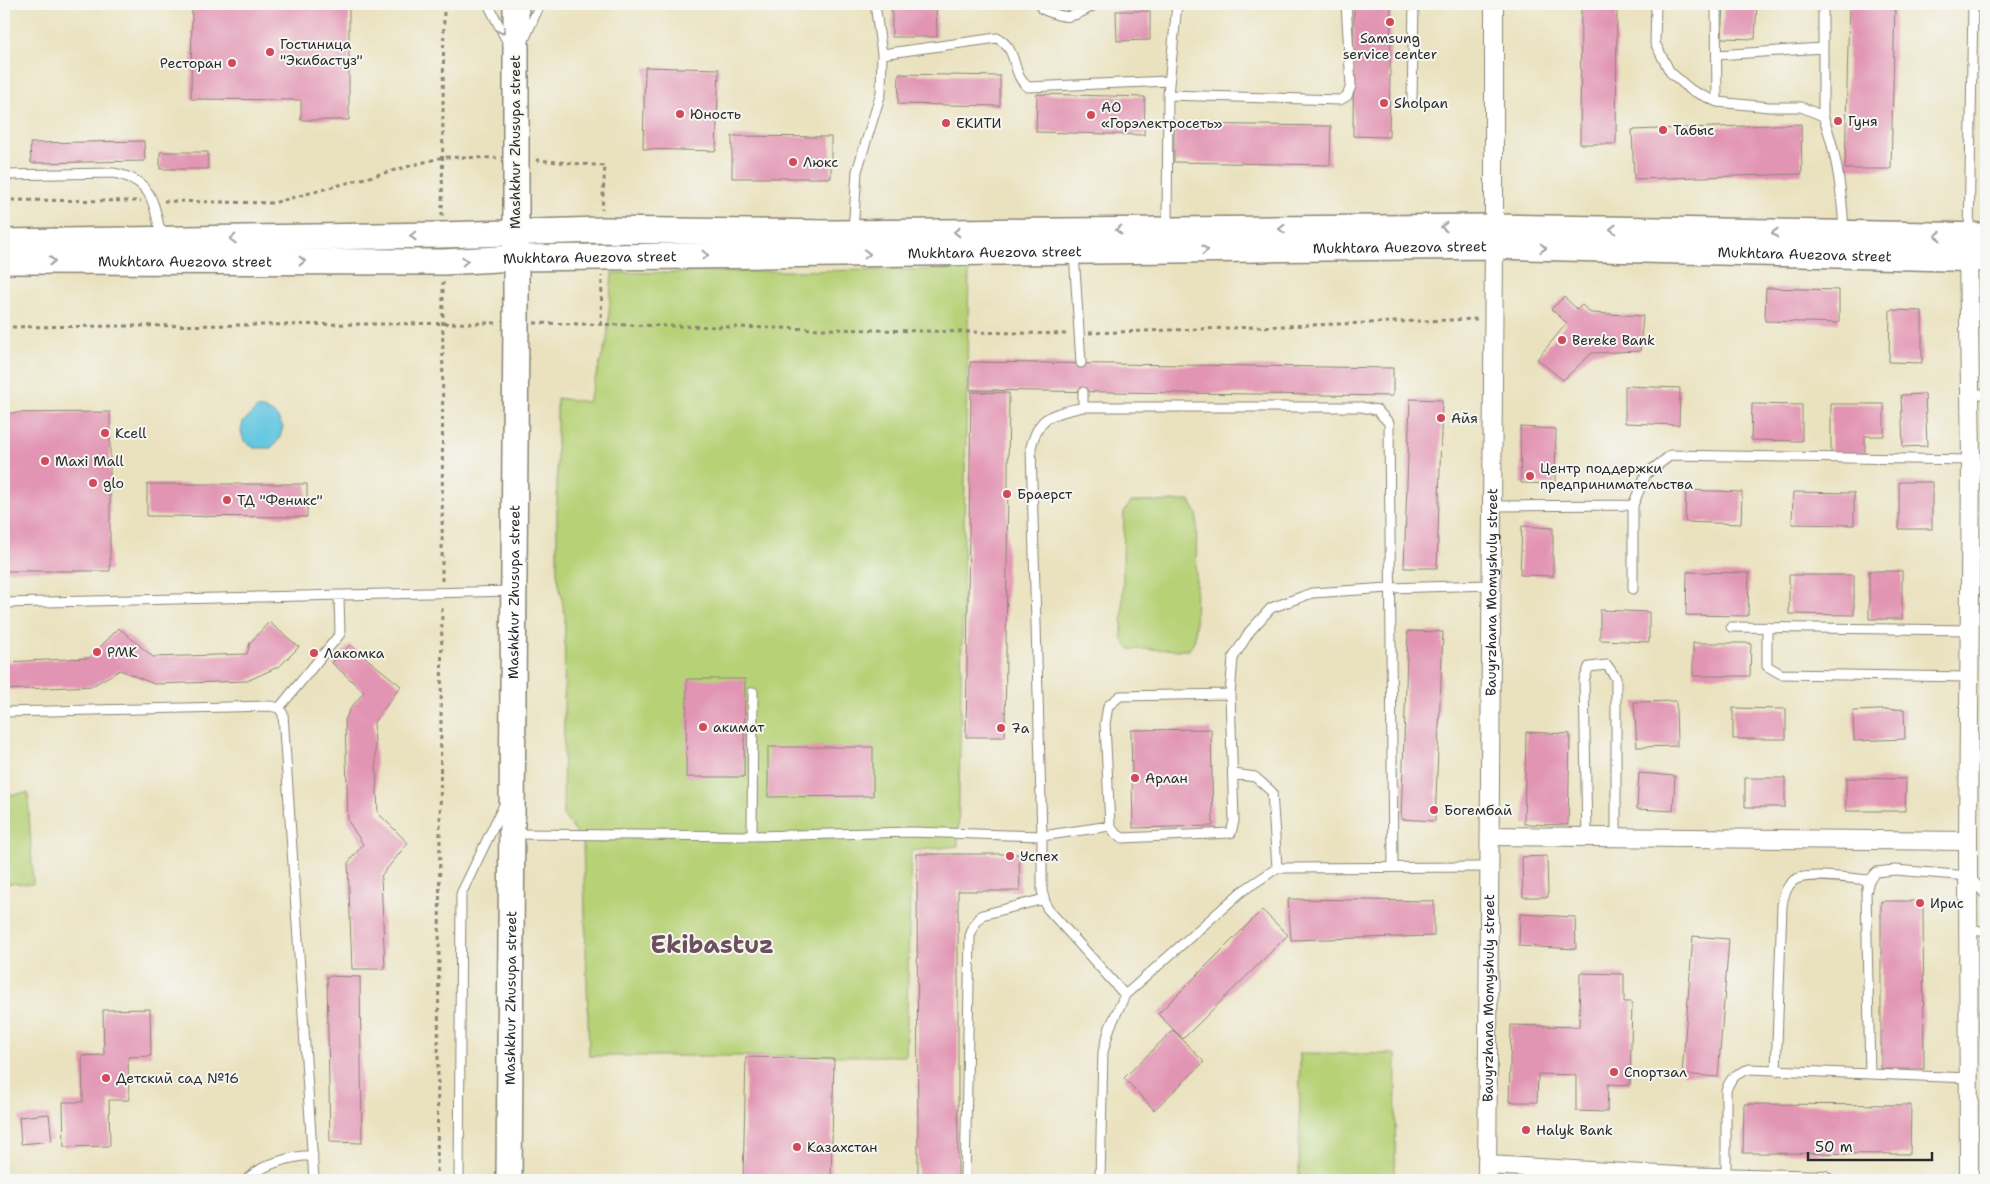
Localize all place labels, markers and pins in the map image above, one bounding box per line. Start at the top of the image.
marker: Samsung service center [1384,16,1396,28]
place label: Samsung service center [1343,29,1438,63]
place label: Гостиница "Экибастуз" [280,35,363,69]
marker: Гостиница "Экибастуз" [264,46,276,58]
place label: Ресторан [160,54,222,72]
marker: Ресторан [226,57,238,69]
place label: Sholpan [1394,94,1449,112]
marker: Sholpan [1378,97,1390,109]
place label: АО «Горэлектросеть» [1101,98,1223,132]
place label: Юность [690,105,741,123]
marker: Юность [674,108,686,120]
marker: АО «Горэлектросеть» [1085,109,1097,121]
place label: Гуня [1848,112,1878,130]
place label: ЕКИТИ [956,114,1001,132]
marker: Гуня [1832,115,1844,127]
marker: ЕКИТИ [940,117,952,129]
place label: Табыс [1673,121,1714,139]
marker: Табыс [1657,124,1669,136]
place label: Люкс [803,153,838,171]
marker: Люкс [787,156,799,168]
place label: Bereke Bank [1572,331,1655,349]
marker: Bereke Bank [1556,334,1568,346]
place label: Айя [1451,409,1478,427]
marker: Айя [1435,412,1447,424]
place label: Kcell [115,424,147,442]
marker: Kcell [99,427,111,439]
place label: Maxi Mall [55,452,125,470]
marker: Maxi Mall [39,455,51,467]
place label: Центр поддержки предпринимательства [1540,459,1693,493]
marker: Центр поддержки предпринимательства [1524,470,1536,482]
place label: glo [103,474,124,492]
marker: glo [87,477,99,489]
place label: Браерст [1017,485,1073,503]
marker: Браерст [1001,488,1013,500]
place label: ТД "Феникс" [237,491,323,509]
marker: ТД "Феникс" [221,494,233,506]
place label: РМК [107,643,138,661]
place label: Лакомка [324,644,385,662]
marker: РМК [91,646,103,658]
marker: Лакомка [308,647,320,659]
place label: акимат [713,718,765,736]
place label: 7а [1011,719,1030,737]
marker: акимат [697,721,709,733]
marker: 7а [995,722,1007,734]
place label: Арлан [1145,769,1188,787]
marker: Арлан [1129,772,1141,784]
place label: Богембай [1444,801,1512,819]
marker: Богембай [1428,804,1440,816]
place label: Успех [1020,847,1058,865]
marker: Успех [1004,850,1016,862]
place label: Ирис [1930,894,1964,912]
marker: Ирис [1914,897,1926,909]
place label: Спортзал [1624,1063,1687,1081]
marker: Спортзал [1608,1066,1620,1078]
place label: Детский сад №16 [116,1069,239,1087]
marker: Детский сад №16 [100,1072,112,1084]
place label: Halyk Bank [1536,1121,1613,1139]
marker: Halyk Bank [1520,1124,1532,1136]
place label: Казахстан [807,1138,878,1156]
marker: Казахстан [791,1141,803,1153]

